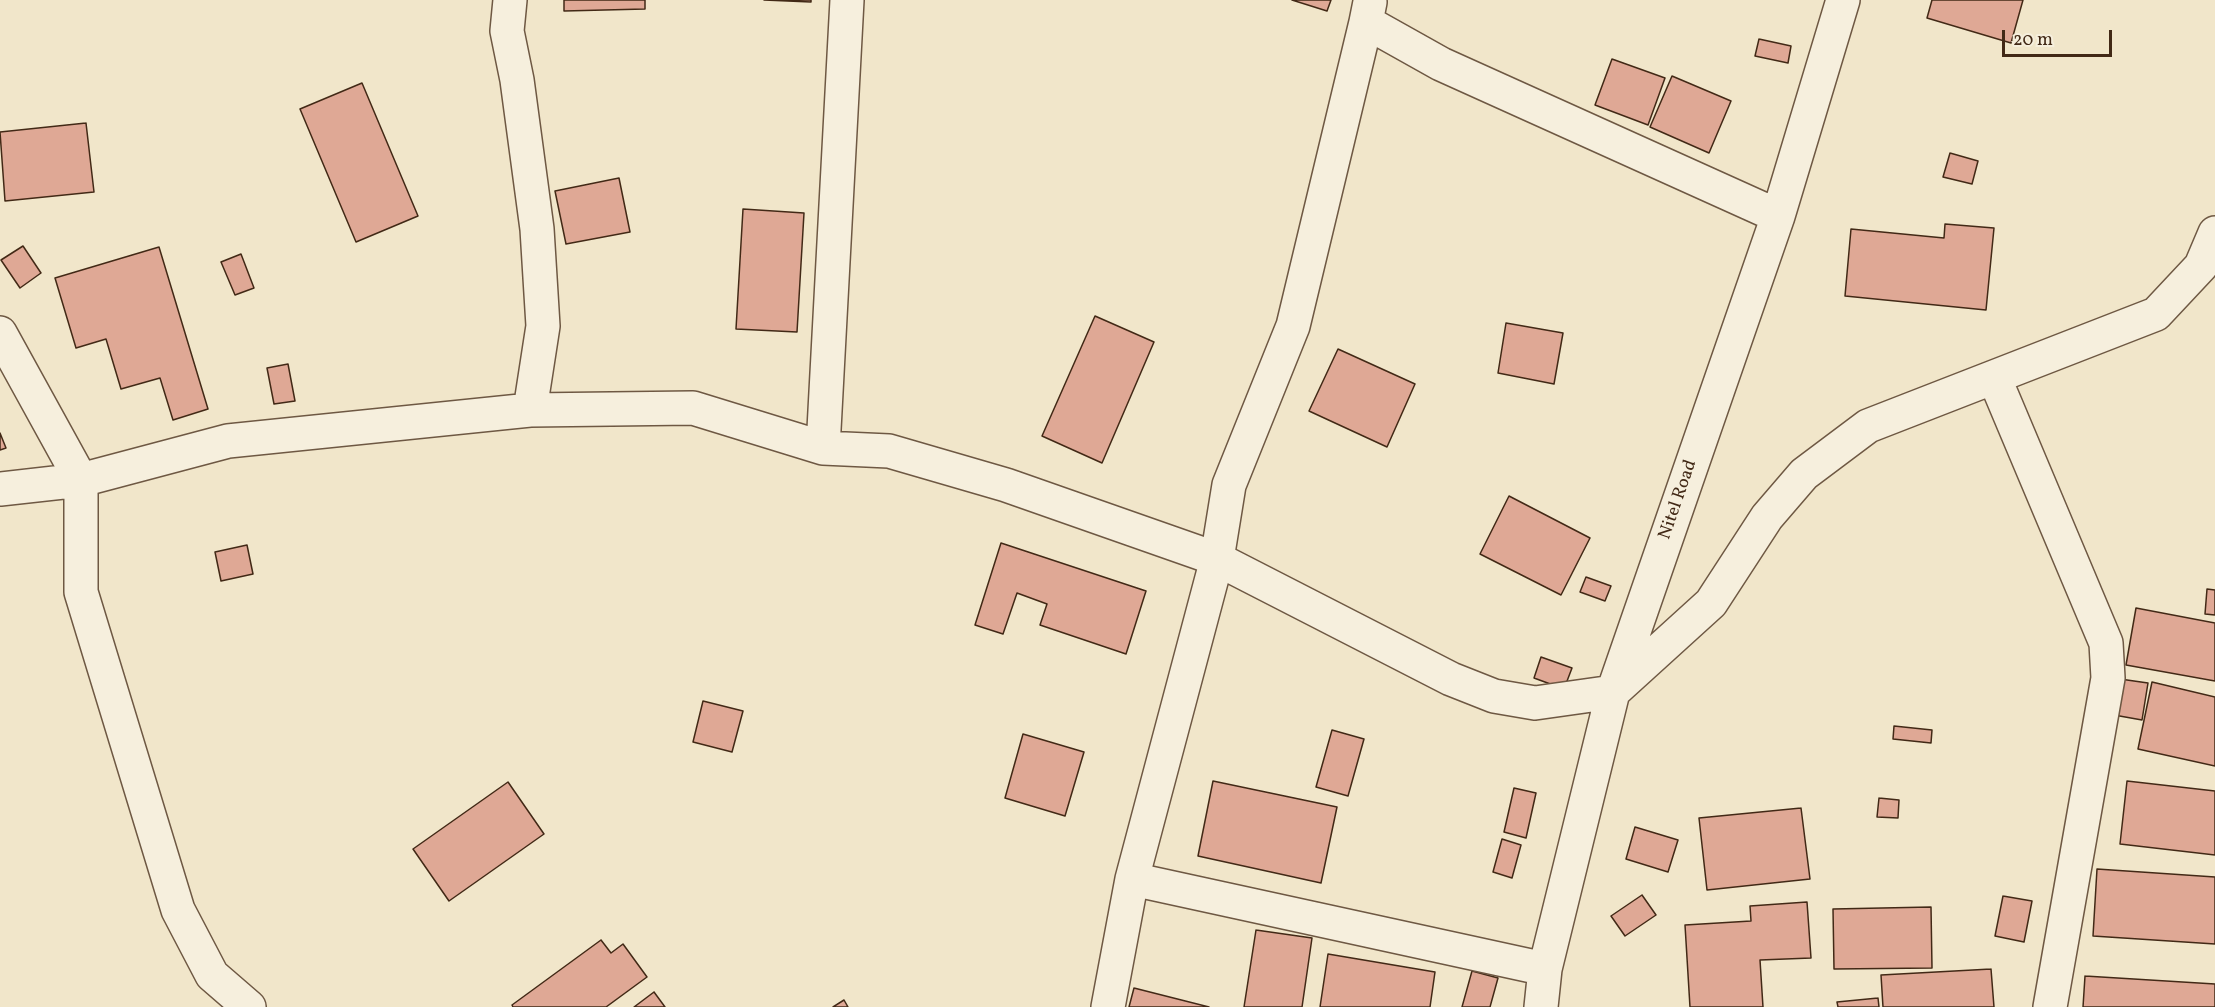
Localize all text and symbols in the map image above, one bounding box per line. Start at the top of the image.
scale bar [2005,18,2114,56]
text: 20 m [2013,28,2053,53]
street label: Nitel Road [1655,457,1703,543]

